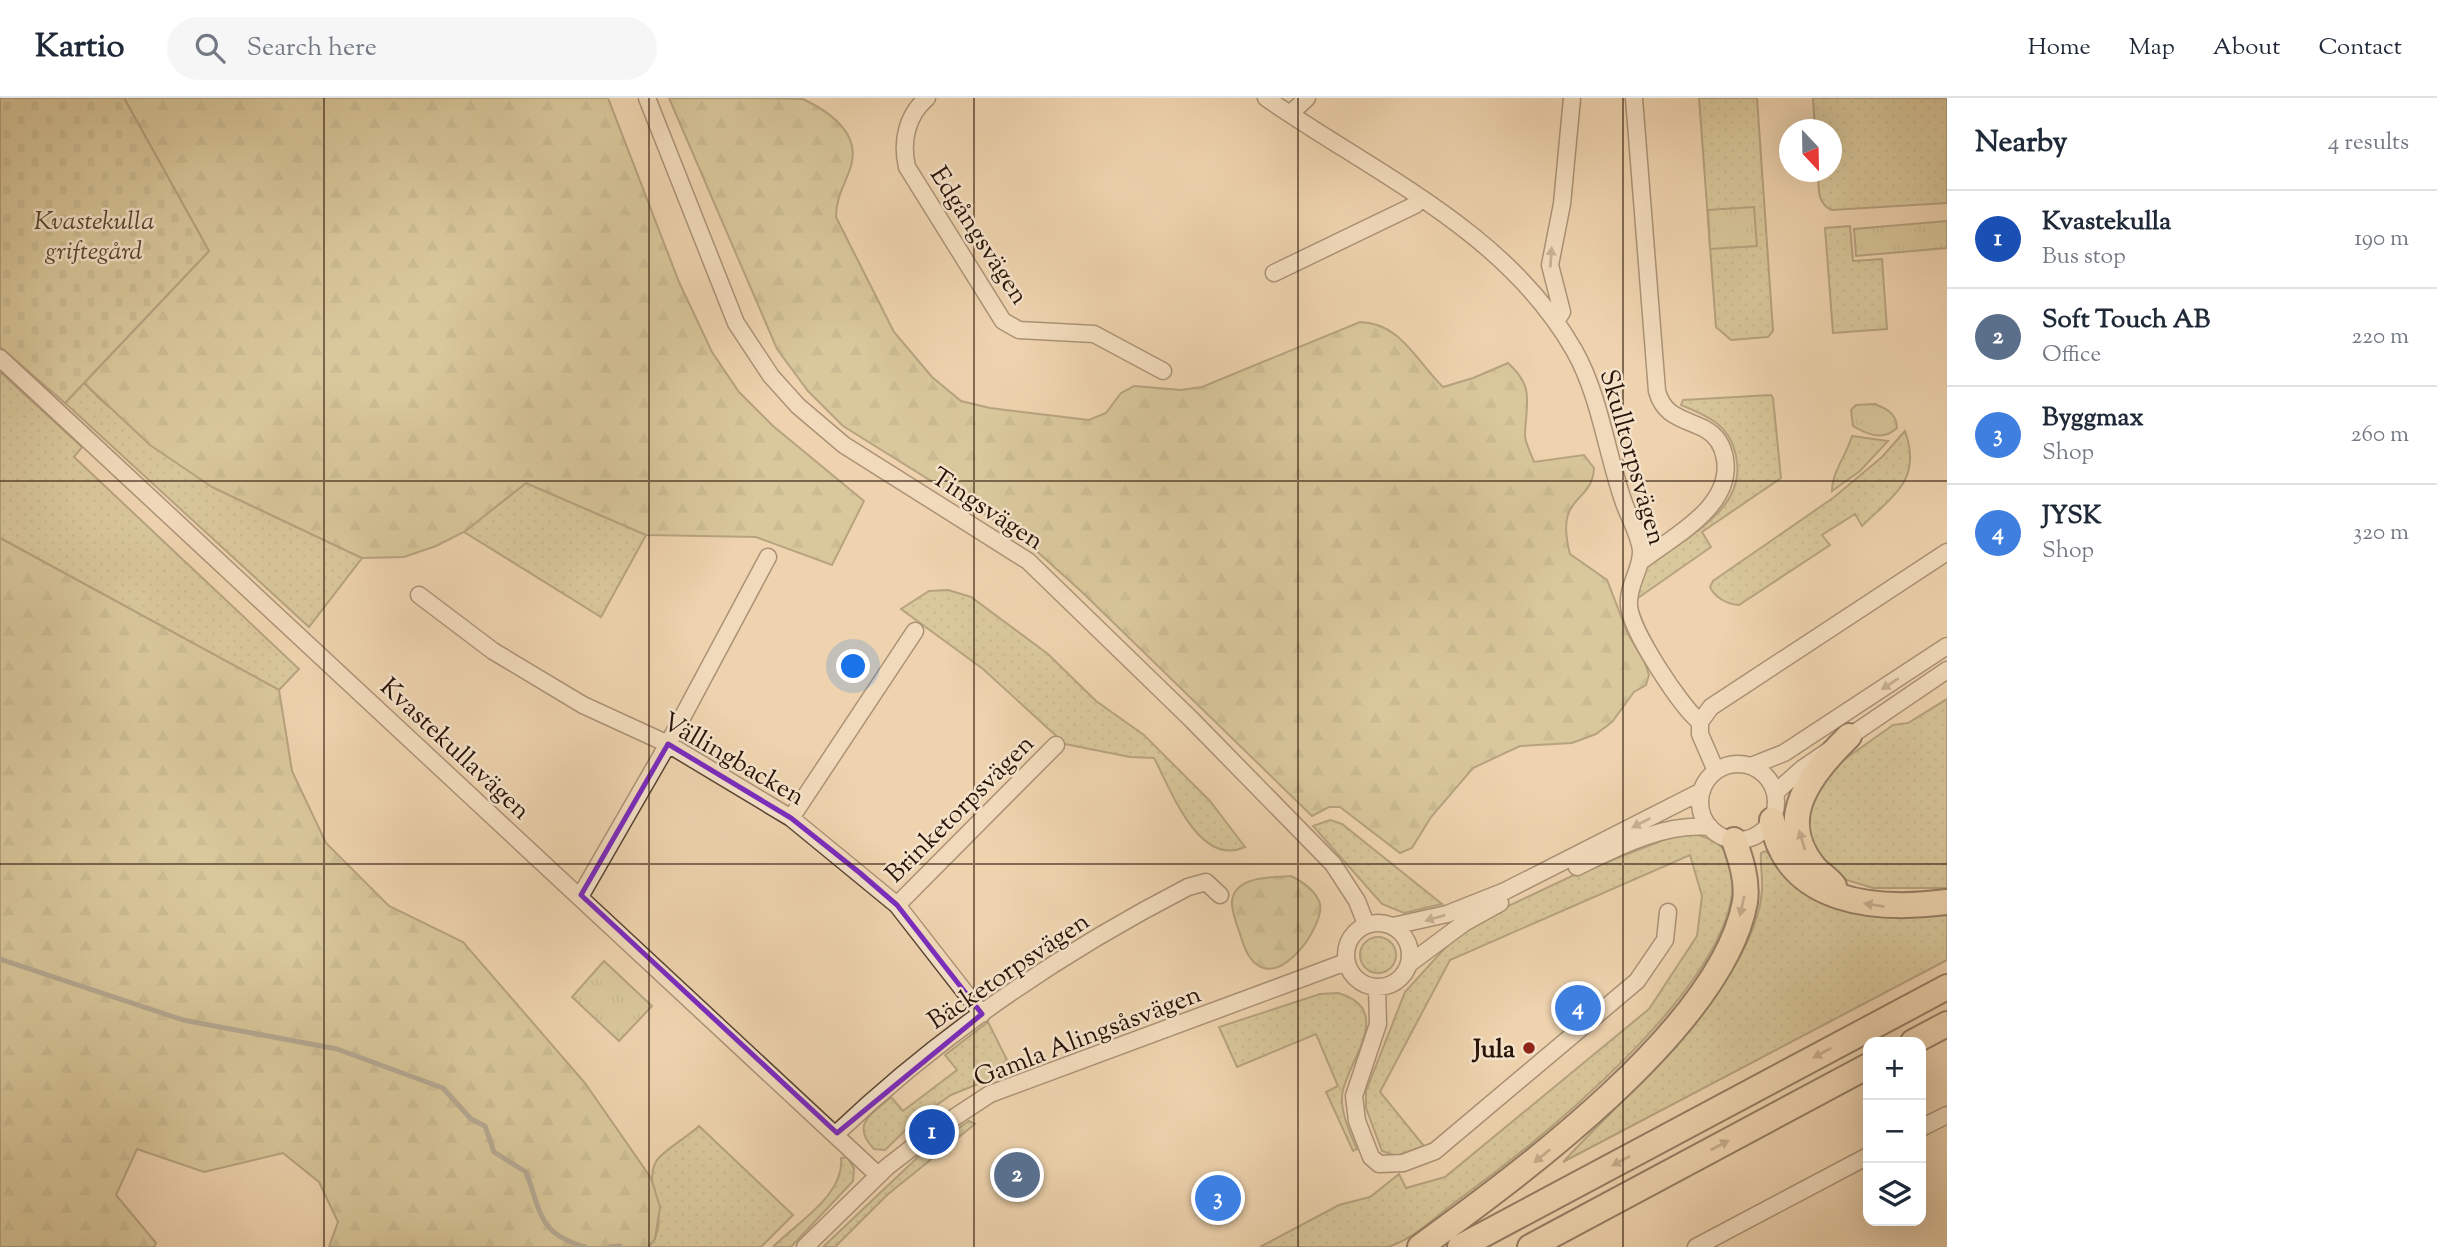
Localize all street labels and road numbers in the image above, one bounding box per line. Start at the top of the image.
street label: Edgångsvägen [919,160,1036,313]
street label: Skulltorpsvägen [1589,365,1674,550]
street label: Tingsvägen [923,460,1050,560]
street label: Kvastekullavägen [371,670,538,830]
street label: Vällingbacken [654,704,811,816]
street label: Brinketorpsvägen [878,727,1044,893]
street label: Bäcketorpsvägen [921,904,1098,1040]
street label: Gamla Alingsåsvägen [969,977,1207,1098]

